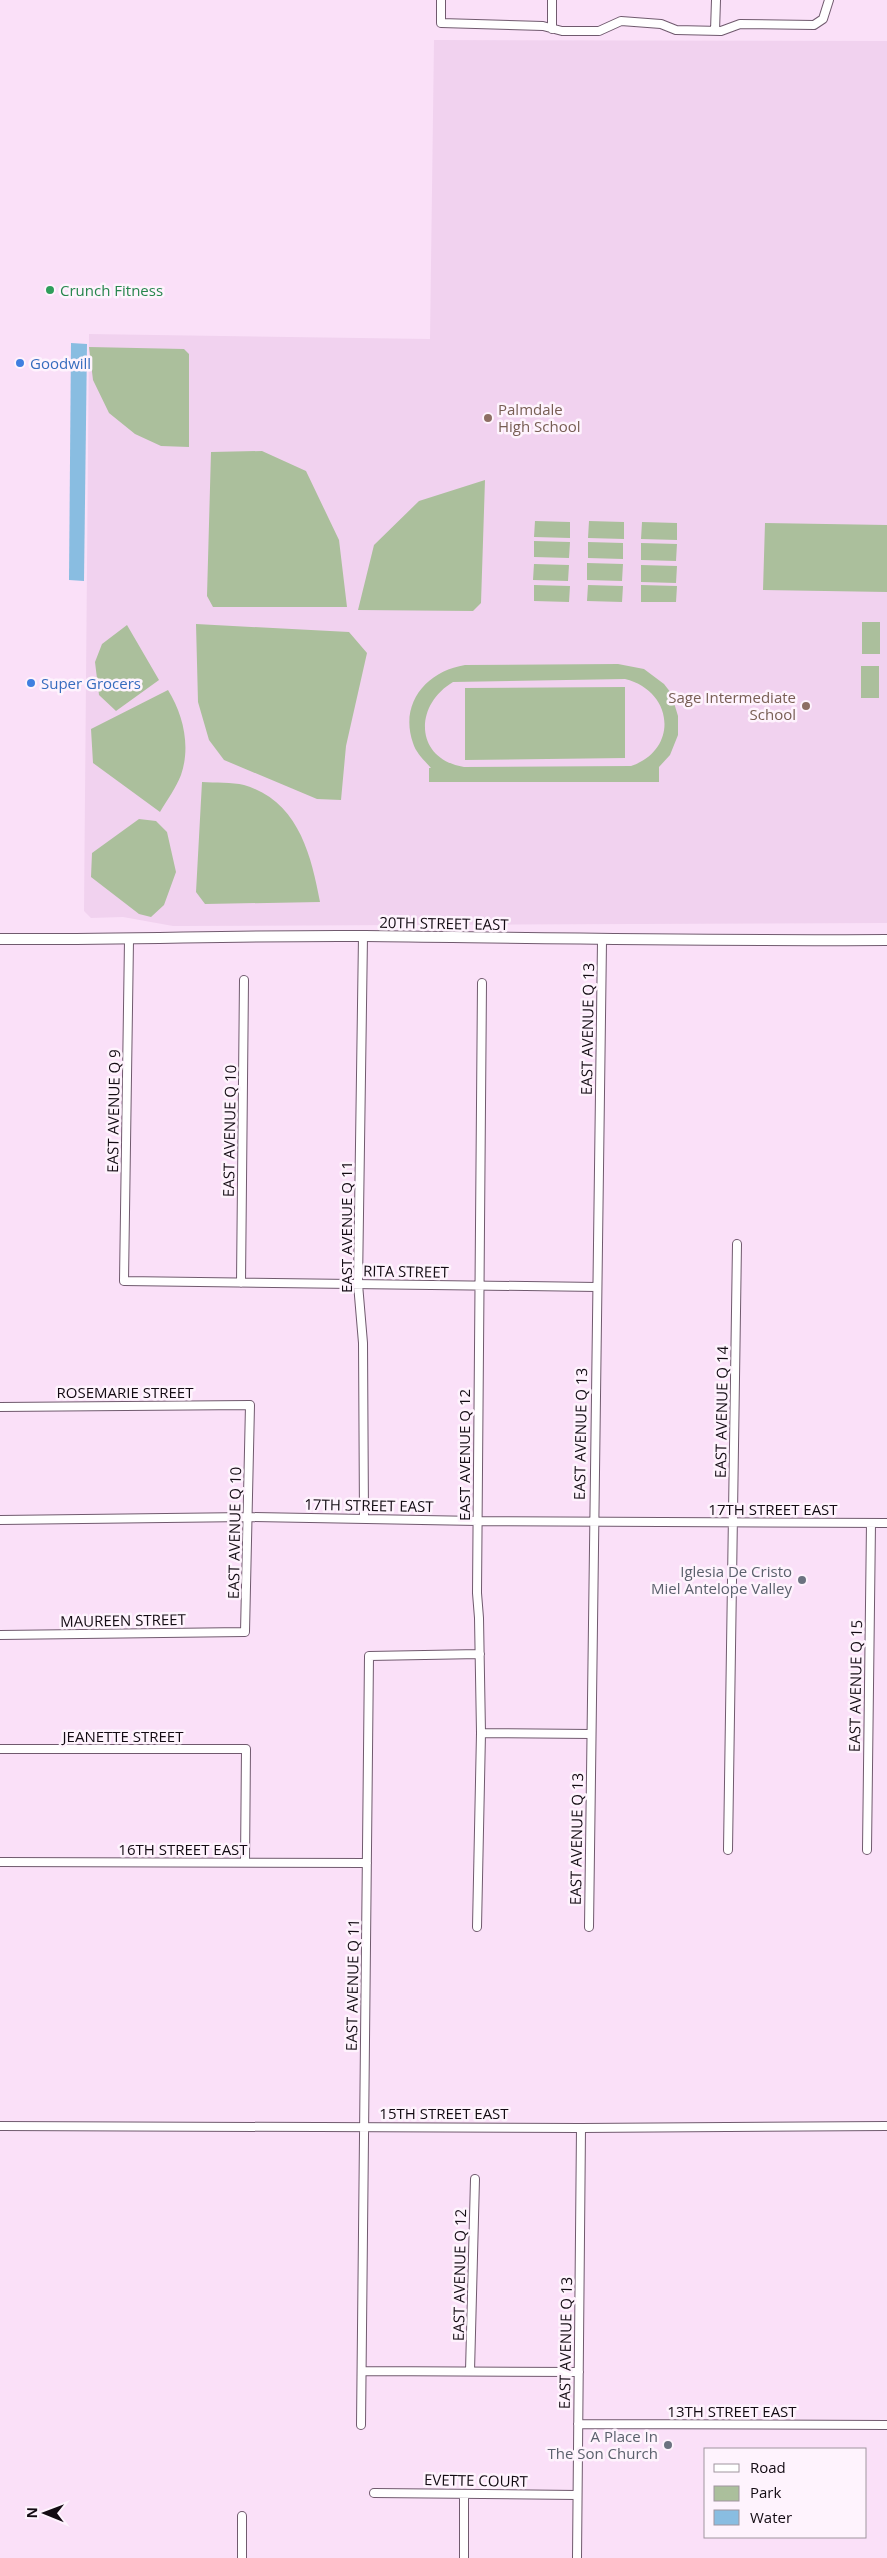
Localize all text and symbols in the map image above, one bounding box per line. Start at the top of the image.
place label: Crunch Fitness [60,280,163,300]
marker: Crunch Fitness [44,284,56,296]
place label: Goodwill [30,353,91,373]
marker: Goodwill [14,357,26,369]
place label: Palmdale High School [498,399,581,436]
marker: Palmdale High School [482,412,494,424]
place label: Super Grocers [41,673,141,693]
marker: Super Grocers [25,677,37,689]
place label: Sage Intermediate School [668,687,796,724]
marker: Sage Intermediate School [800,700,812,712]
street label: 20TH STREET EAST [379,912,510,934]
street label: EAST AVENUE Q 13 [576,963,598,1095]
street label: EAST AVENUE Q 9 [102,1049,124,1173]
street label: EAST AVENUE Q 10 [218,1065,240,1197]
street label: EAST AVENUE Q 11 [336,1161,356,1293]
street label: RITA STREET [363,1260,450,1282]
street label: EAST AVENUE Q 14 [710,1345,732,1478]
street label: EAST AVENUE Q 13 [569,1368,591,1500]
street label: ROSEMARIE STREET [57,1382,194,1402]
street label: EAST AVENUE Q 12 [454,1389,474,1521]
street label: EAST AVENUE Q 10 [223,1467,245,1599]
street label: 17TH STREET EAST [304,1494,435,1516]
street label: 17TH STREET EAST [708,1499,838,1519]
place label: Iglesia De Cristo Miel Antelope Valley [651,1561,792,1598]
marker: Iglesia De Cristo Miel Antelope Valley [796,1574,808,1586]
street label: MAUREEN STREET [60,1609,187,1631]
street label: EAST AVENUE Q 15 [844,1620,866,1752]
street label: JEANETTE STREET [61,1726,184,1746]
street label: EAST AVENUE Q 13 [565,1773,587,1905]
street label: 16TH STREET EAST [118,1839,248,1859]
street label: EAST AVENUE Q 11 [341,1919,363,2051]
street label: 15TH STREET EAST [379,2103,509,2123]
street label: EAST AVENUE Q 12 [448,2209,470,2341]
street label: EAST AVENUE Q 13 [554,2277,576,2409]
street label: 13TH STREET EAST [667,2401,797,2421]
place label: A Place In The Son Church [548,2426,658,2463]
marker: A Place In The Son Church [662,2439,674,2451]
legend [704,2448,867,2538]
text: Road [750,2457,786,2477]
street label: EVETTE COURT [424,2469,529,2491]
text: Park [750,2482,781,2502]
north arrow [20,2488,70,2538]
text: N [22,2507,41,2519]
text: Water [750,2507,792,2527]

